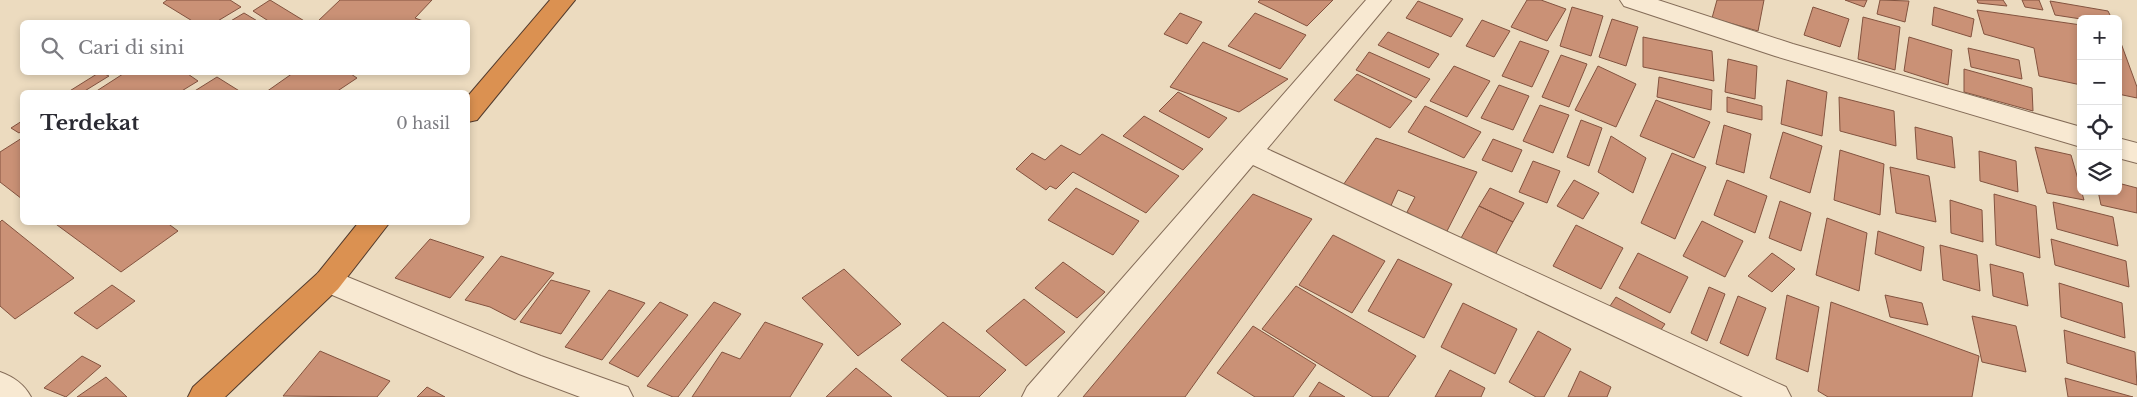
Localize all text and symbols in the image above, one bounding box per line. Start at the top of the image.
map controls [2077,15,2122,195]
button: + [2077,15,2122,60]
search box [20,20,470,75]
icon: search [38,34,66,62]
text: Cari di sini [78,36,184,59]
button: − [2077,60,2122,105]
button: locate [2077,105,2122,150]
text: Terdekat [40,110,139,136]
text: 0 hasil [396,113,450,133]
button: layers [2077,150,2122,195]

